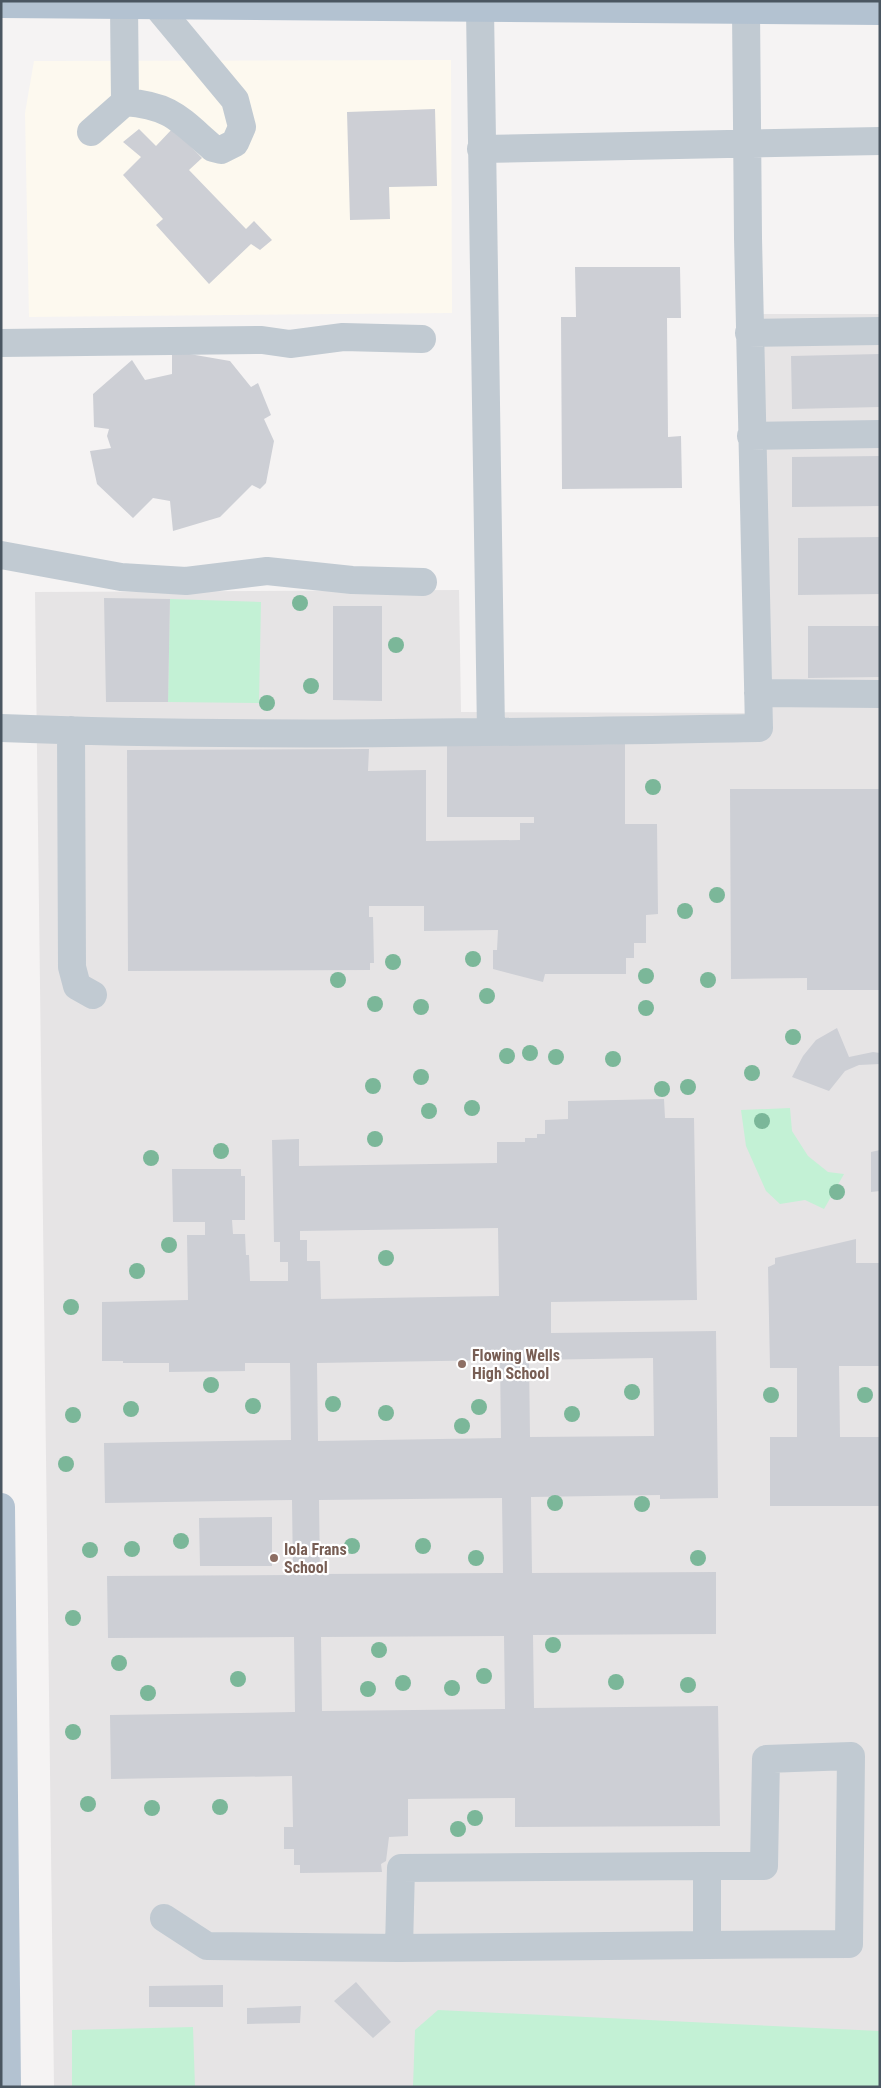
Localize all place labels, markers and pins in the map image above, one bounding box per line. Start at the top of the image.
place label: Flowing Wells High School [472,1346,560,1383]
marker: Flowing Wells High School [456,1358,468,1370]
place label: Iola Frans School [284,1540,347,1577]
marker: Iola Frans School [268,1552,280,1564]

